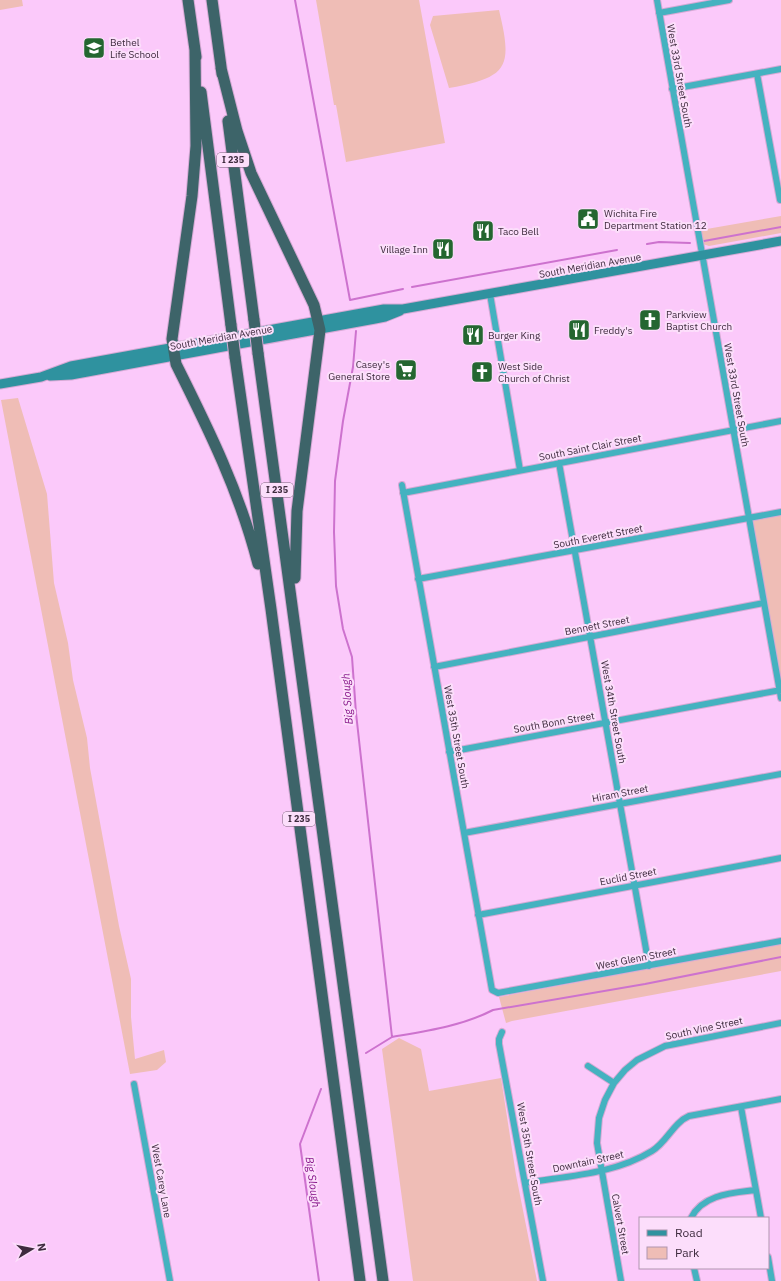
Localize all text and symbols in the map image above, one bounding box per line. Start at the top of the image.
street label: West 33rd Street South [664,23,695,129]
school or university icon: Bethel Life School [81,35,107,61]
place label: Bethel Life School [110,36,159,61]
road number: I 235 [217,153,249,167]
public building icon: Wichita Fire Department Station 12 [575,206,601,232]
place label: Wichita Fire Department Station 12 [604,207,707,232]
restaurant icon: Taco Bell [470,218,496,244]
place label: Taco Bell [498,225,539,238]
restaurant icon: Village Inn [430,236,456,262]
place label: Village Inn [380,243,428,256]
street label: South Meridian Avenue [538,250,643,281]
church icon: Parkview Baptist Church [637,307,663,333]
place label: Parkview Baptist Church [666,308,732,333]
restaurant icon: Freddy's [566,317,592,343]
street label: South Meridian Avenue [169,322,274,353]
restaurant icon: Burger King [460,322,486,348]
place label: Freddy's [594,324,633,337]
place label: Burger King [488,329,541,342]
street label: West 33rd Street South [721,342,752,448]
supermarket icon: Casey's General Store [393,357,419,383]
place label: Casey's General Store [328,358,391,383]
church icon: West Side Church of Christ [469,359,495,385]
place label: West Side Church of Christ [498,360,570,385]
street label: South Saint Clair Street [538,431,643,464]
road number: I 235 [261,483,293,497]
street label: South Everett Street [552,521,644,552]
street label: Bennett Street [564,613,631,638]
street label: West 34th Street South [598,659,629,765]
water label: Big Slough [338,673,356,725]
street label: West 35th Street South [441,684,472,790]
street label: South Bonn Street [513,709,596,736]
street label: Hiram Street [591,782,650,805]
road number: I 235 [283,812,315,826]
street label: Euclid Street [599,865,658,888]
street label: West Glenn Street [595,944,678,973]
street label: South Vine Street [665,1014,744,1043]
street label: West 35th Street South [514,1101,545,1207]
street label: West Carey Lane [149,1143,174,1219]
street label: Downtain Street [551,1148,625,1175]
water label: Big Slough [302,1156,324,1208]
street label: Calvert Street [609,1193,632,1256]
legend [639,1217,769,1269]
text: Road [675,1225,703,1240]
north arrow [12,1229,52,1269]
text: N [34,1242,49,1252]
text: Park [675,1245,700,1260]

